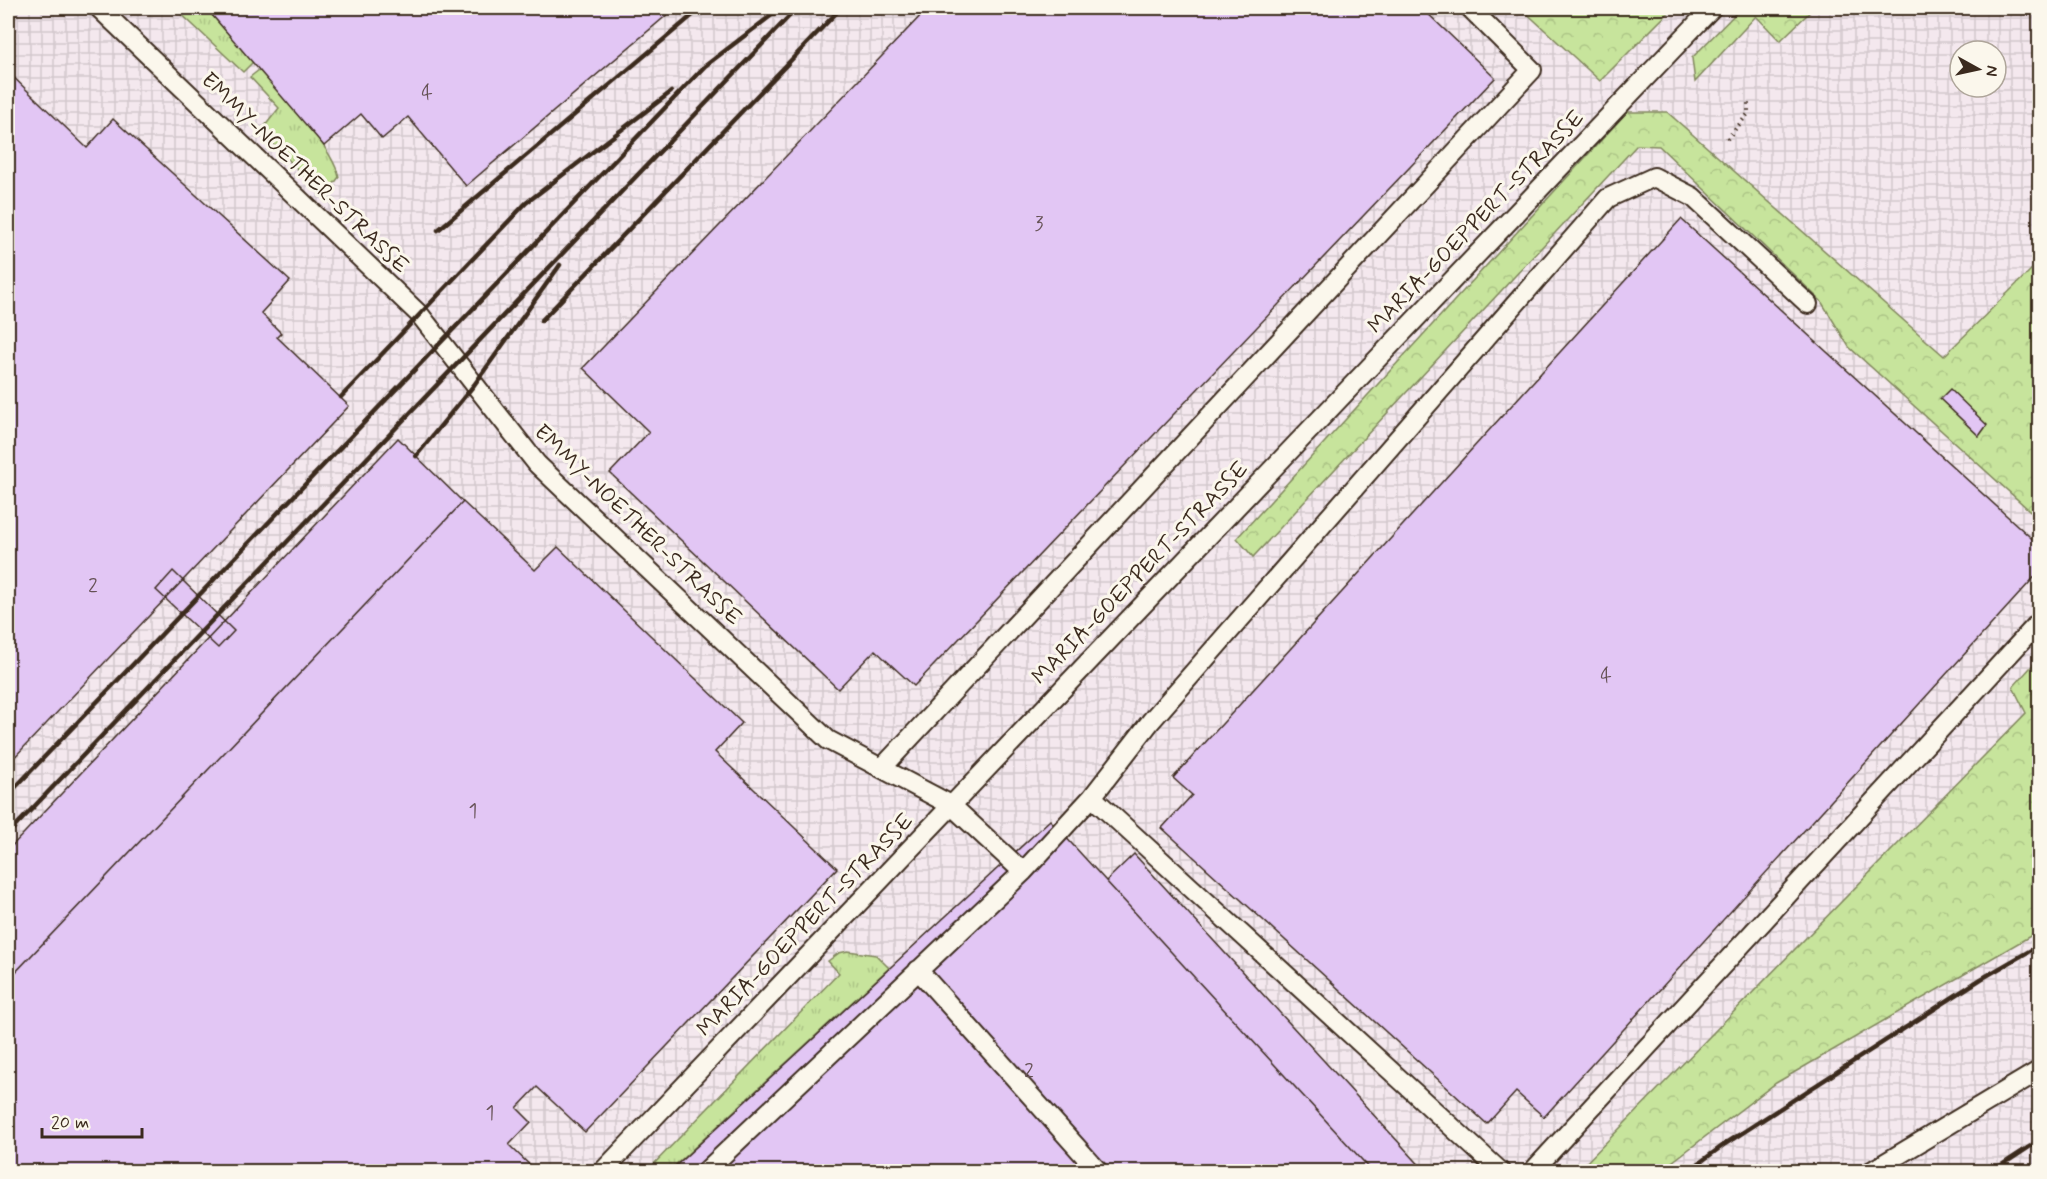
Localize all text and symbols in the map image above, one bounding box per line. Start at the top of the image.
north arrow [1948,39,2008,99]
text: N [1980,64,2003,78]
street label: EMMY-NOETHER-STRASSE [195,67,414,280]
house number: 4 [421,80,433,107]
street label: MARIA-GOEPPERT-STRASSE [1362,105,1591,340]
house number: 3 [1034,211,1044,238]
street label: EMMY-NOETHER-STRASSE [528,419,747,632]
street label: MARIA-GOEPPERT-STRASSE [1026,456,1255,691]
house number: 2 [88,573,98,600]
house number: 4 [1600,663,1612,690]
house number: 1 [469,798,477,825]
street label: MARIA-GOEPPERT-STRASSE [691,808,920,1043]
house number: 2 [1024,1058,1034,1085]
house number: 1 [486,1100,494,1127]
scale bar [42,1101,142,1139]
text: 20 m [51,1111,89,1135]

